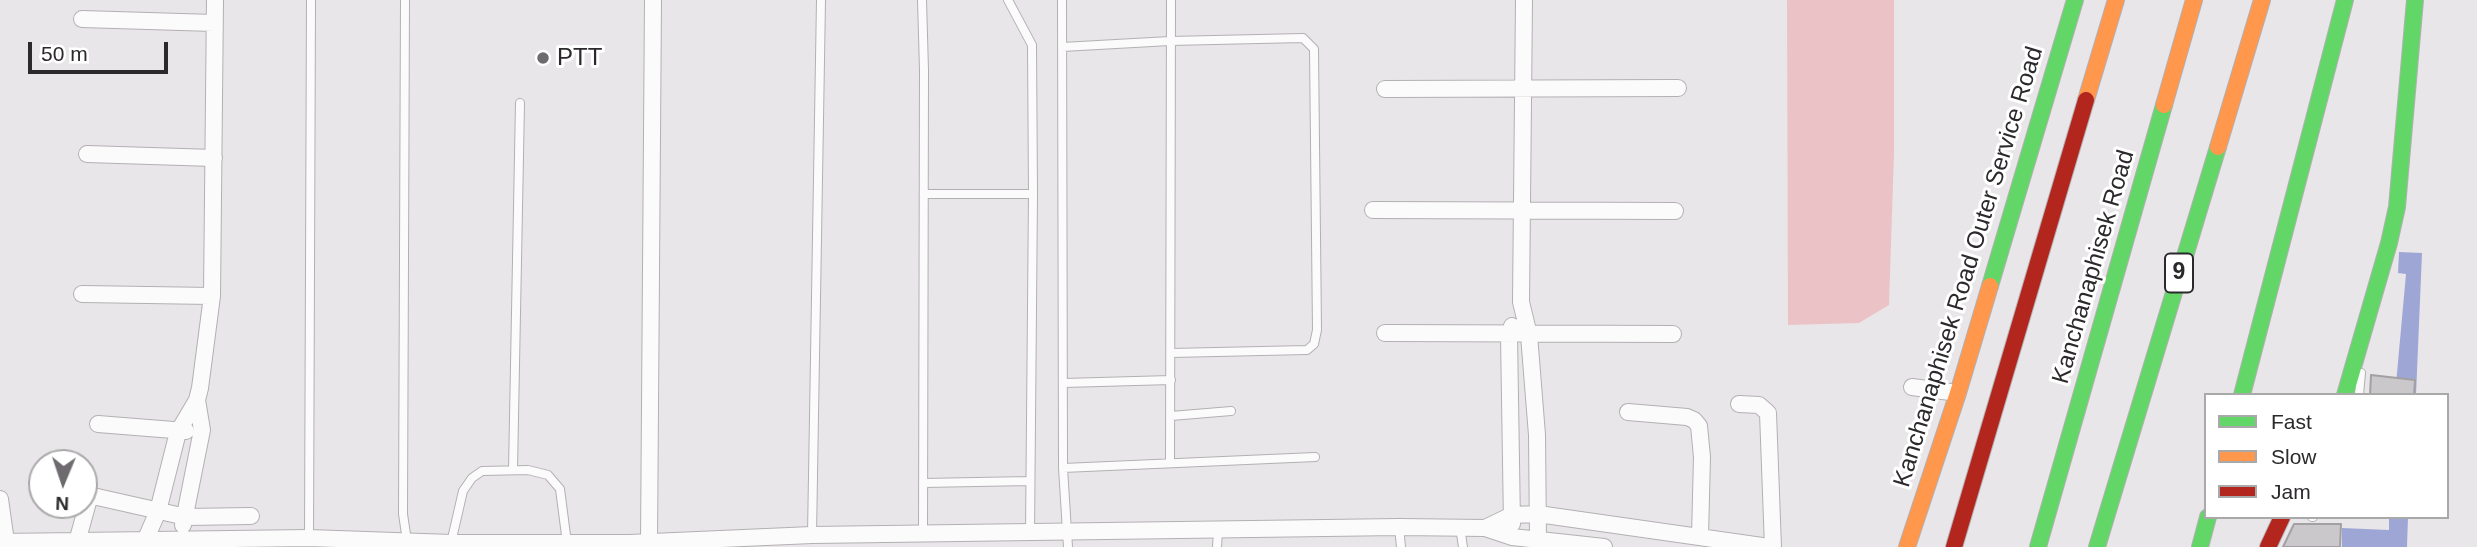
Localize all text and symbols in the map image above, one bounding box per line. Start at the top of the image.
scale bar [32,28,172,72]
text: 50 m [41,42,88,65]
street label: Kanchanaphisek Road Outer Service Road [1888,43,2050,491]
place label: PTT [557,44,602,72]
marker: PTT [535,50,551,66]
street label: Kanchanaphisek Road [2047,147,2141,387]
road number: 9 [2165,254,2193,292]
legend [2204,393,2449,519]
text: Fast [2271,410,2312,433]
text: Slow [2271,445,2317,468]
north arrow [28,449,98,519]
text: Jam [2271,480,2311,503]
text: N [55,493,70,514]

